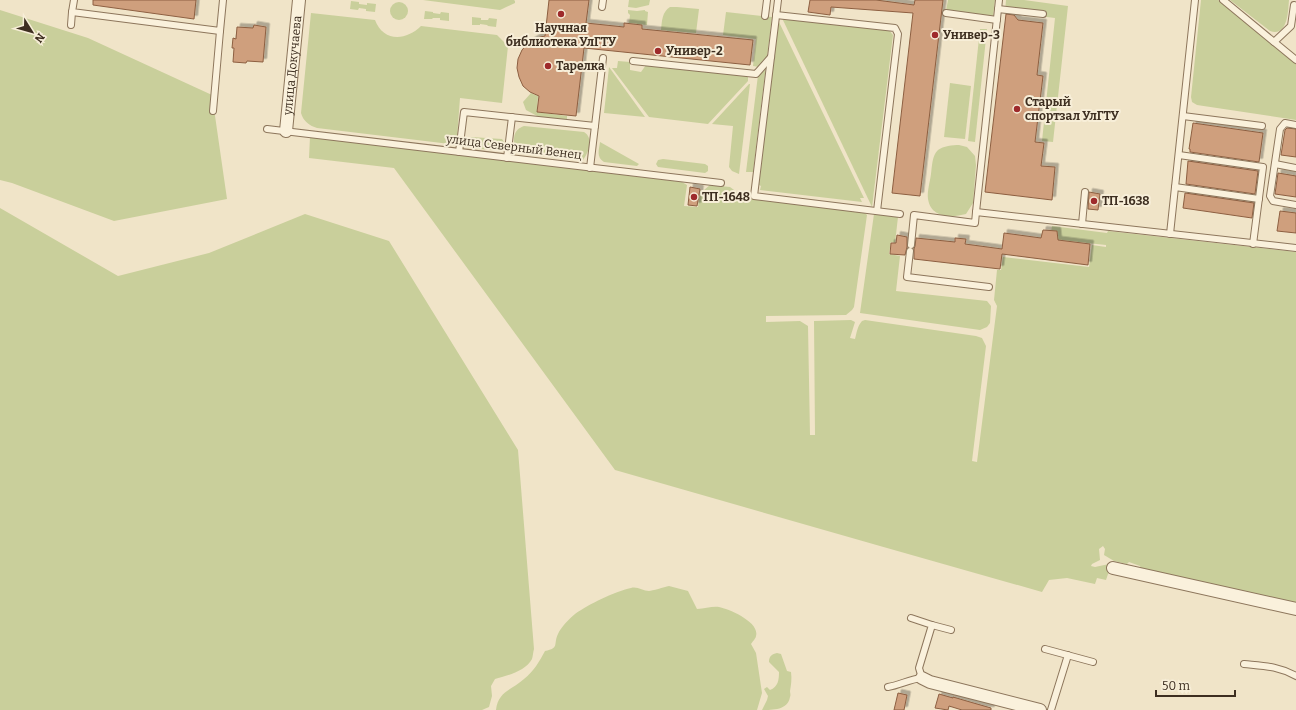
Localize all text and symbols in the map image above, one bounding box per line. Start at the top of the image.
marker: Научная библиотека УлГТУ [556,9,566,19]
north arrow [12,12,52,52]
street label: улица Докучаева [281,14,304,117]
place label: Научная библиотека УлГТУ [506,21,617,49]
place label: Универ-3 [943,28,1000,42]
text: N [32,30,47,45]
marker: Универ-3 [930,30,940,40]
place label: Универ-2 [666,44,723,58]
marker: Универ-2 [653,46,663,56]
place label: Тарелка [556,59,605,73]
marker: Тарелка [543,61,553,71]
place label: Старый спортзал УлГТУ [1025,95,1120,123]
marker: Старый спортзал УлГТУ [1012,104,1022,114]
street label: улица Северный Венец [444,132,583,162]
place label: ТП-1648 [702,190,750,204]
marker: ТП-1648 [689,192,699,202]
place label: ТП-1638 [1102,194,1150,208]
marker: ТП-1638 [1089,196,1099,206]
scale bar [1156,672,1235,698]
text: 50 m [1162,679,1191,693]

